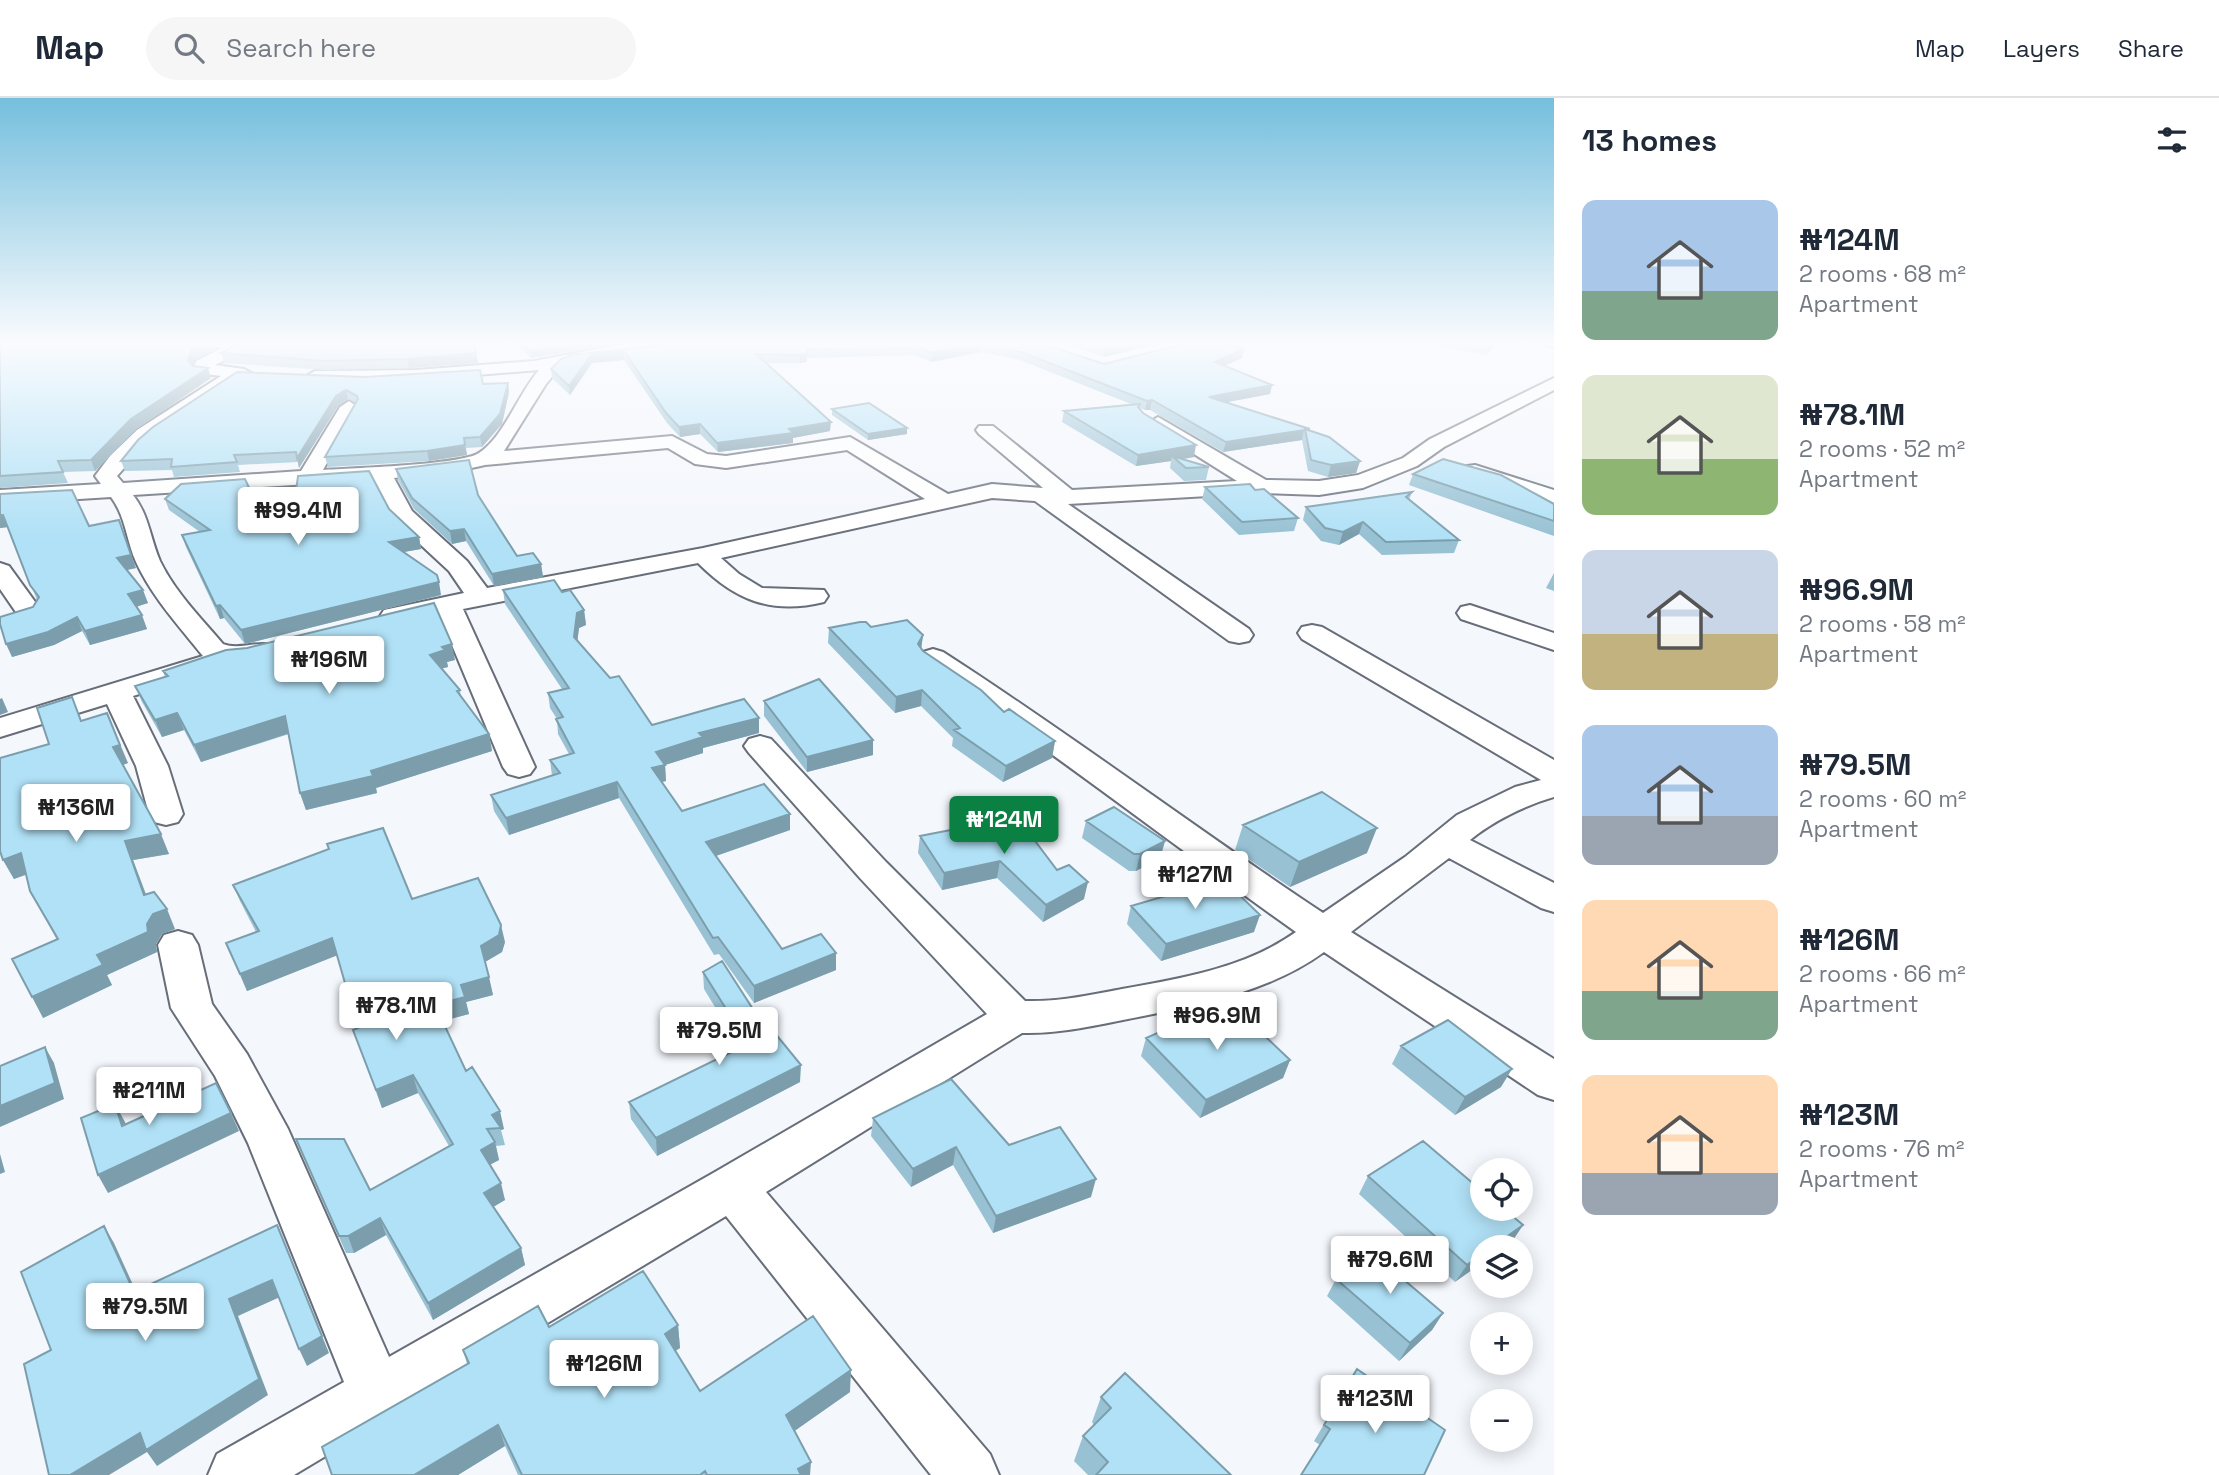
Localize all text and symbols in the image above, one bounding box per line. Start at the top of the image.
search box [146,17,636,80]
text: Map [35,27,104,69]
icon: search [170,29,208,67]
text: Search here [226,31,376,65]
text: Map [1915,33,1965,64]
text: Layers [2003,33,2080,64]
text: Share [2118,33,2184,64]
text: 13 homes [1582,121,1717,160]
icon: filters [2153,121,2191,159]
text: ₦124M [1799,220,1900,259]
icon: home [1638,228,1722,312]
text: 2 rooms · 68 m² [1799,259,1966,289]
text: Apartment [1799,289,1919,319]
text: ₦78.1M [1799,395,1905,434]
icon: home [1638,403,1722,487]
text: 2 rooms · 52 m² [1799,434,1965,464]
text: Apartment [1799,464,1919,494]
pin: ₦99.4M [241,488,355,547]
text: ₦99.4M [254,495,342,525]
text: ₦96.9M [1799,570,1914,609]
icon: home [1638,578,1722,662]
text: 2 rooms · 58 m² [1799,609,1966,639]
pin: ₦196M [280,636,378,696]
text: Apartment [1799,639,1919,669]
text: ₦196M [290,644,368,674]
text: ₦79.5M [1799,745,1911,784]
icon: home [1638,753,1722,837]
pin: ₦136M [27,784,125,844]
text: 2 rooms · 60 m² [1799,784,1966,814]
text: ₦136M [37,792,115,822]
pin: ₦124M [955,796,1053,856]
text: ₦124M [965,804,1043,834]
text: Apartment [1799,814,1919,844]
pin: ₦127M [1146,852,1244,911]
text: ₦127M [1157,859,1233,889]
text: ₦126M [1799,920,1900,959]
icon: home [1638,928,1722,1012]
text: 2 rooms · 66 m² [1799,959,1966,989]
pin: ₦78.1M [339,982,453,1042]
text: Apartment [1799,989,1919,1019]
text: ₦78.1M [355,990,437,1020]
pin: ₦96.9M [1160,992,1274,1052]
text: ₦96.9M [1173,1000,1261,1030]
pin: ₦79.5M [662,1007,776,1067]
text: ₦79.5M [676,1015,762,1045]
pin: ₦211M [100,1068,198,1127]
text: ₦211M [112,1075,186,1105]
text: ₦123M [1799,1095,1899,1134]
icon: home [1638,1103,1722,1187]
text: 2 rooms · 76 m² [1799,1134,1964,1164]
map controls [1470,1158,1533,1452]
button: locate [1470,1158,1533,1221]
text: Apartment [1799,1164,1919,1194]
button: layers [1470,1235,1533,1298]
pin: ₦79.6M [1333,1236,1447,1296]
text: ₦79.6M [1347,1244,1433,1274]
pin: ₦79.5M [88,1284,202,1343]
text: ₦79.5M [102,1291,188,1321]
button: + [1470,1312,1533,1375]
pin: ₦126M [555,1340,653,1400]
text: ₦126M [565,1348,643,1378]
pin: ₦123M [1326,1376,1424,1435]
text: ₦123M [1337,1383,1413,1413]
button: − [1470,1389,1533,1452]

